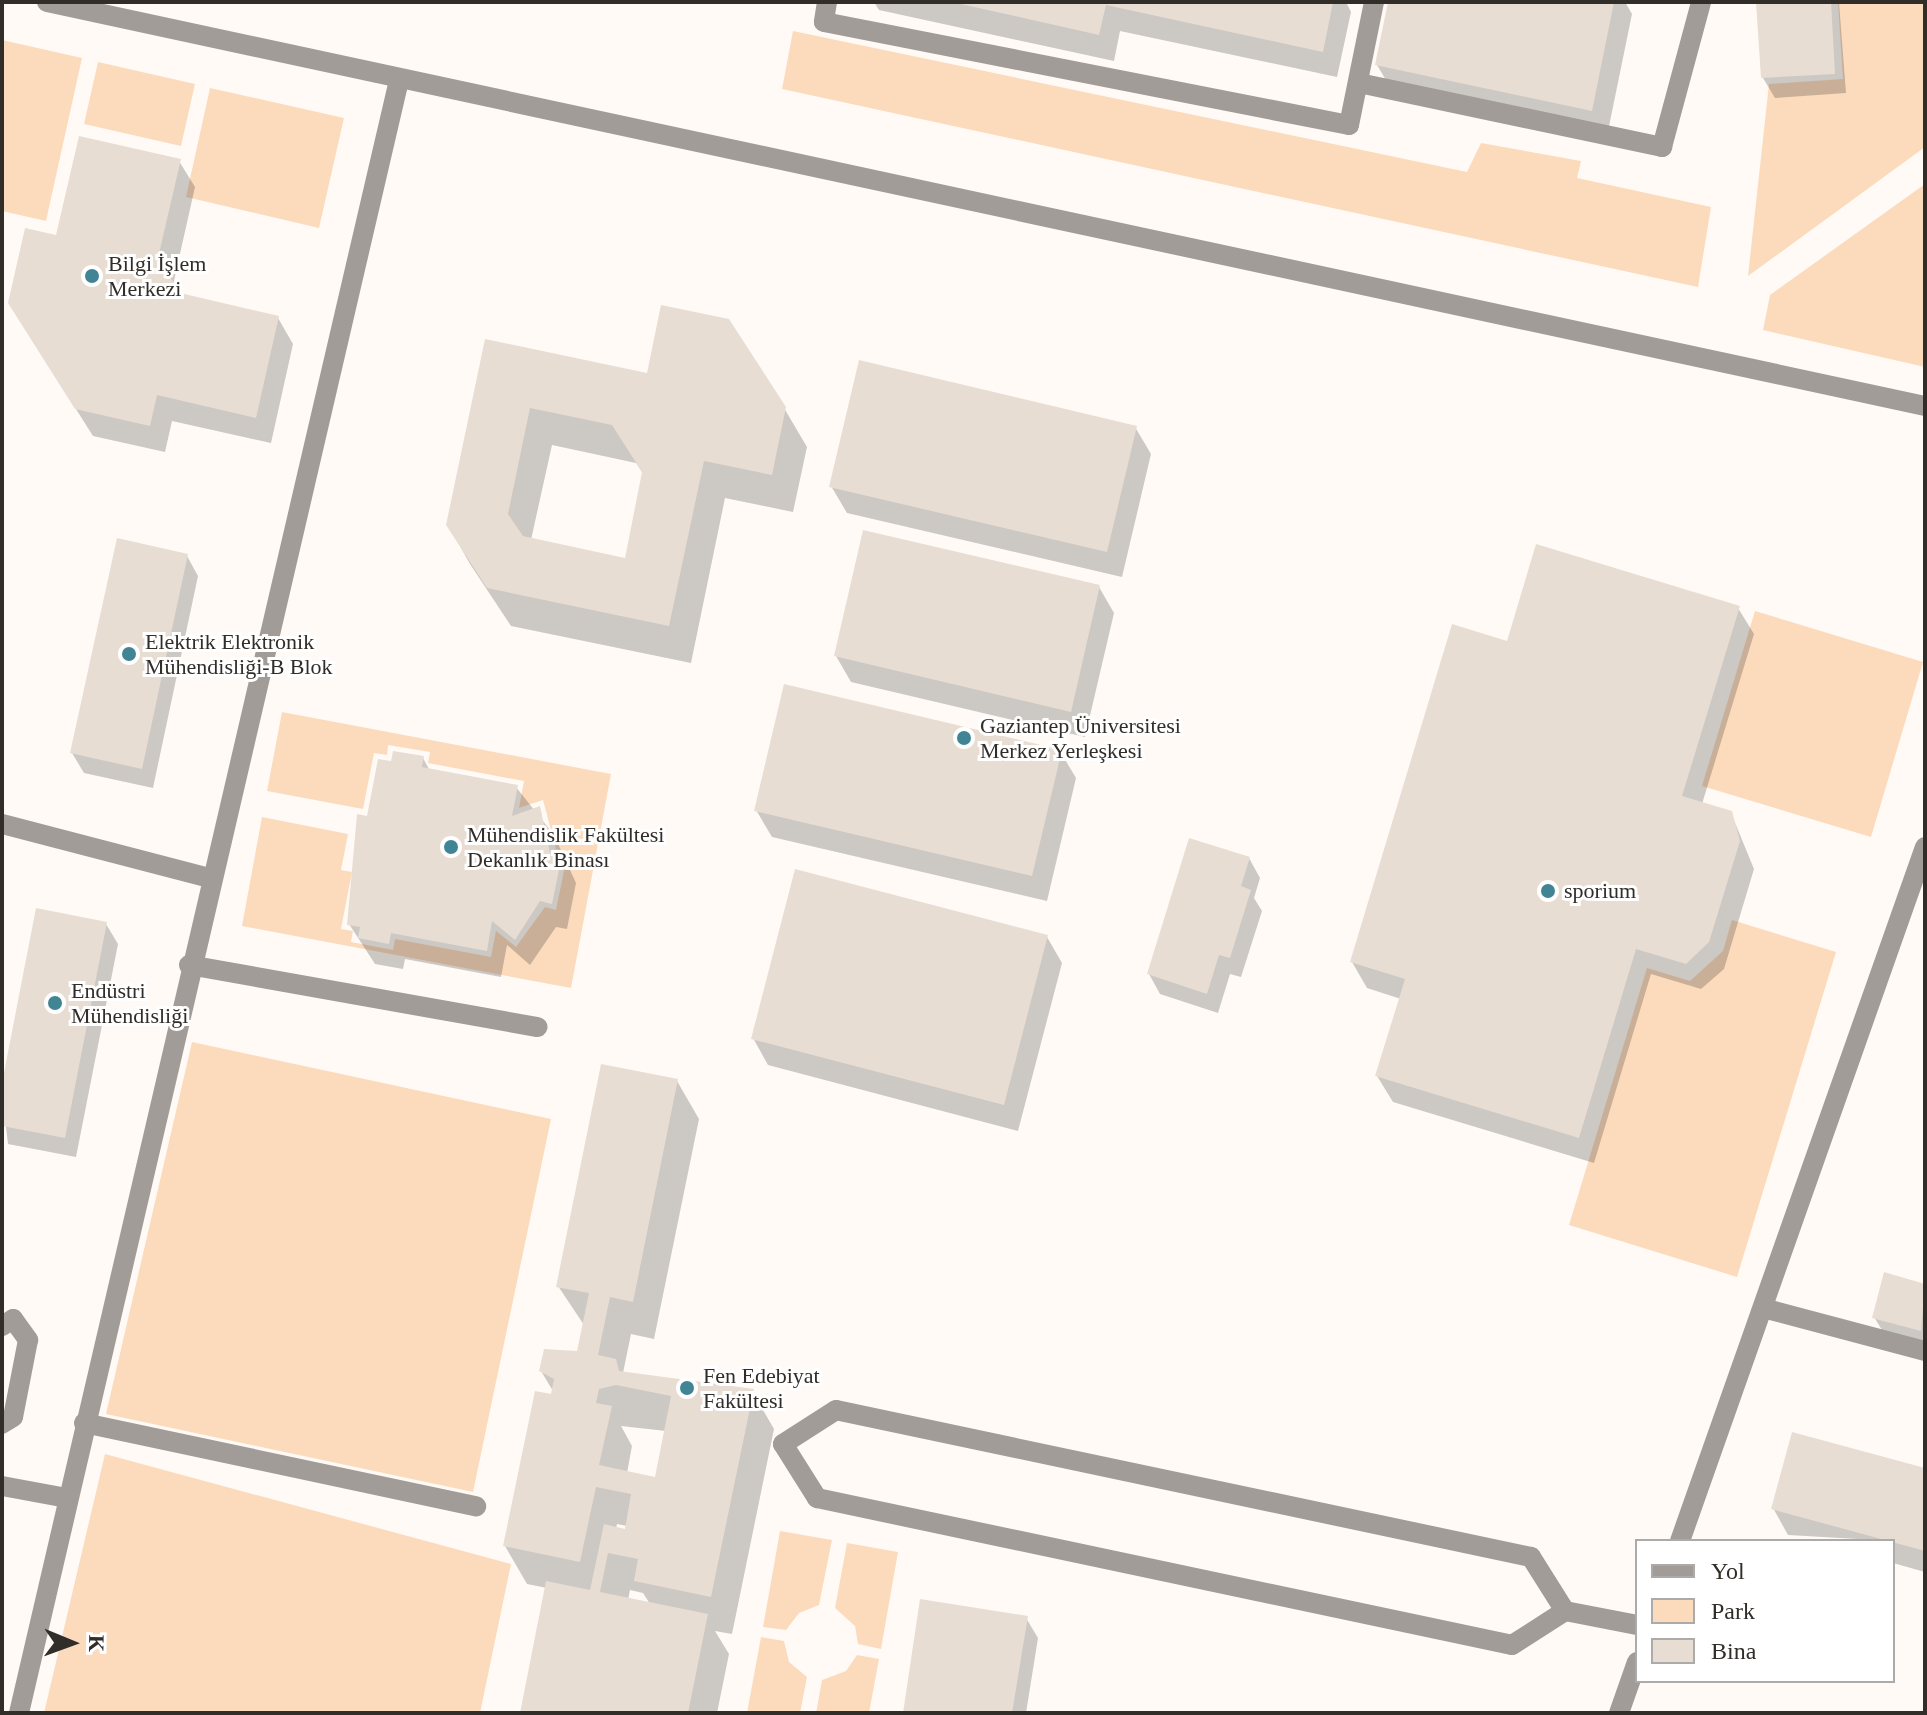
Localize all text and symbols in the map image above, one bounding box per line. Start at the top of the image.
place label: Bilgi İşlem Merkezi [108,250,206,302]
marker: Bilgi İşlem Merkezi [83,267,101,285]
place label: Elektrik Elektronik Mühendisliği-B Blok [145,628,333,680]
marker: Elektrik Elektronik Mühendisliği-B Blok [120,645,138,663]
place label: Gaziantep Üniversitesi Merkez Yerleşkesi [980,712,1181,764]
marker: Gaziantep Üniversitesi Merkez Yerleşkesi [955,729,973,747]
place label: Mühendislik Fakültesi Dekanlık Binası [467,821,664,872]
marker: Mühendislik Fakültesi Dekanlık Binası [442,838,460,856]
place label: sporium [1564,878,1636,904]
marker: sporium [1539,882,1557,900]
place label: Endüstri Mühendisliği [71,977,188,1028]
marker: Endüstri Mühendisliği [46,994,64,1012]
place label: Fen Edebiyat Fakültesi [703,1362,820,1414]
marker: Fen Edebiyat Fakültesi [678,1379,696,1397]
legend [1635,1539,1895,1683]
text: Yol [1711,1558,1745,1584]
text: Park [1711,1598,1755,1624]
north arrow [32,1603,112,1683]
text: K [84,1635,109,1652]
text: Bina [1711,1638,1756,1664]

